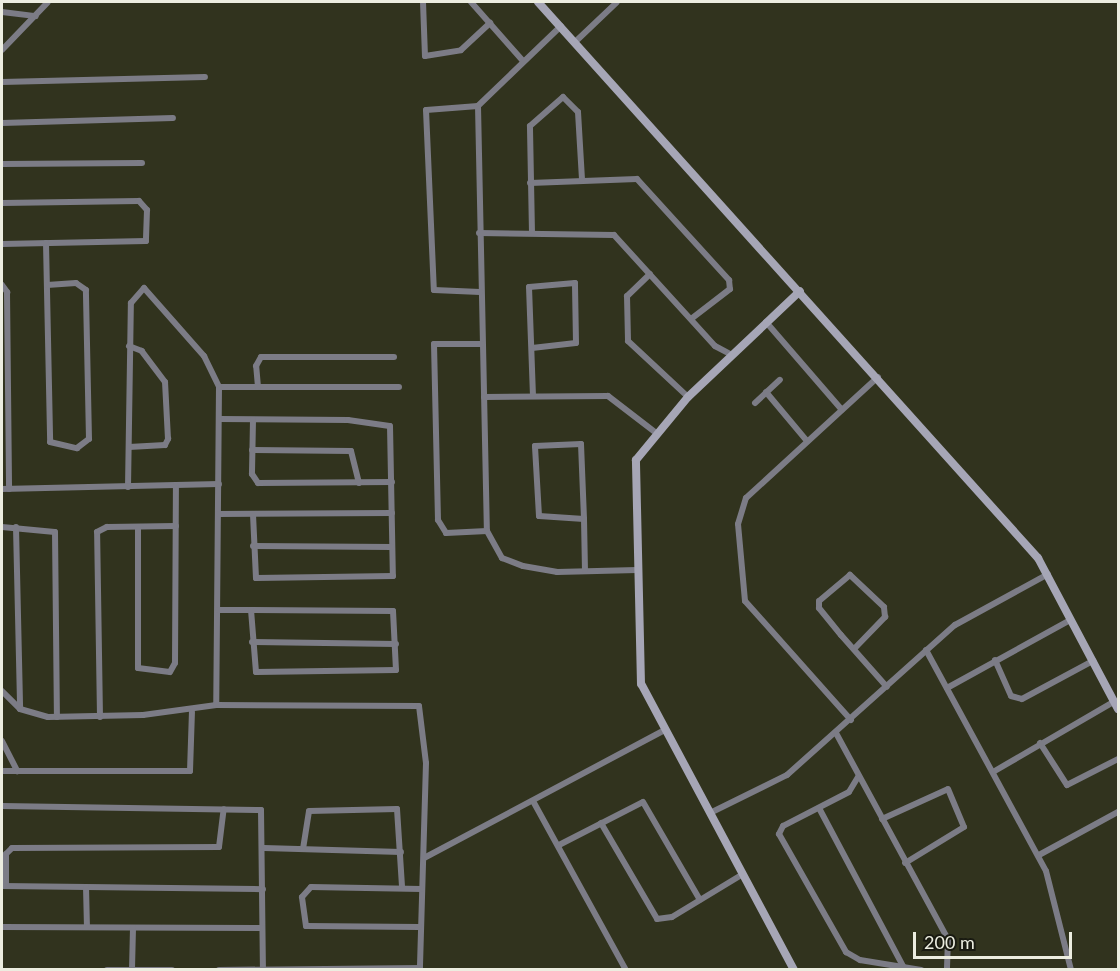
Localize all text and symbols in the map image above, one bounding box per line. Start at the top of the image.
scale bar [916,920,1075,958]
text: 200 m [924,931,975,953]

